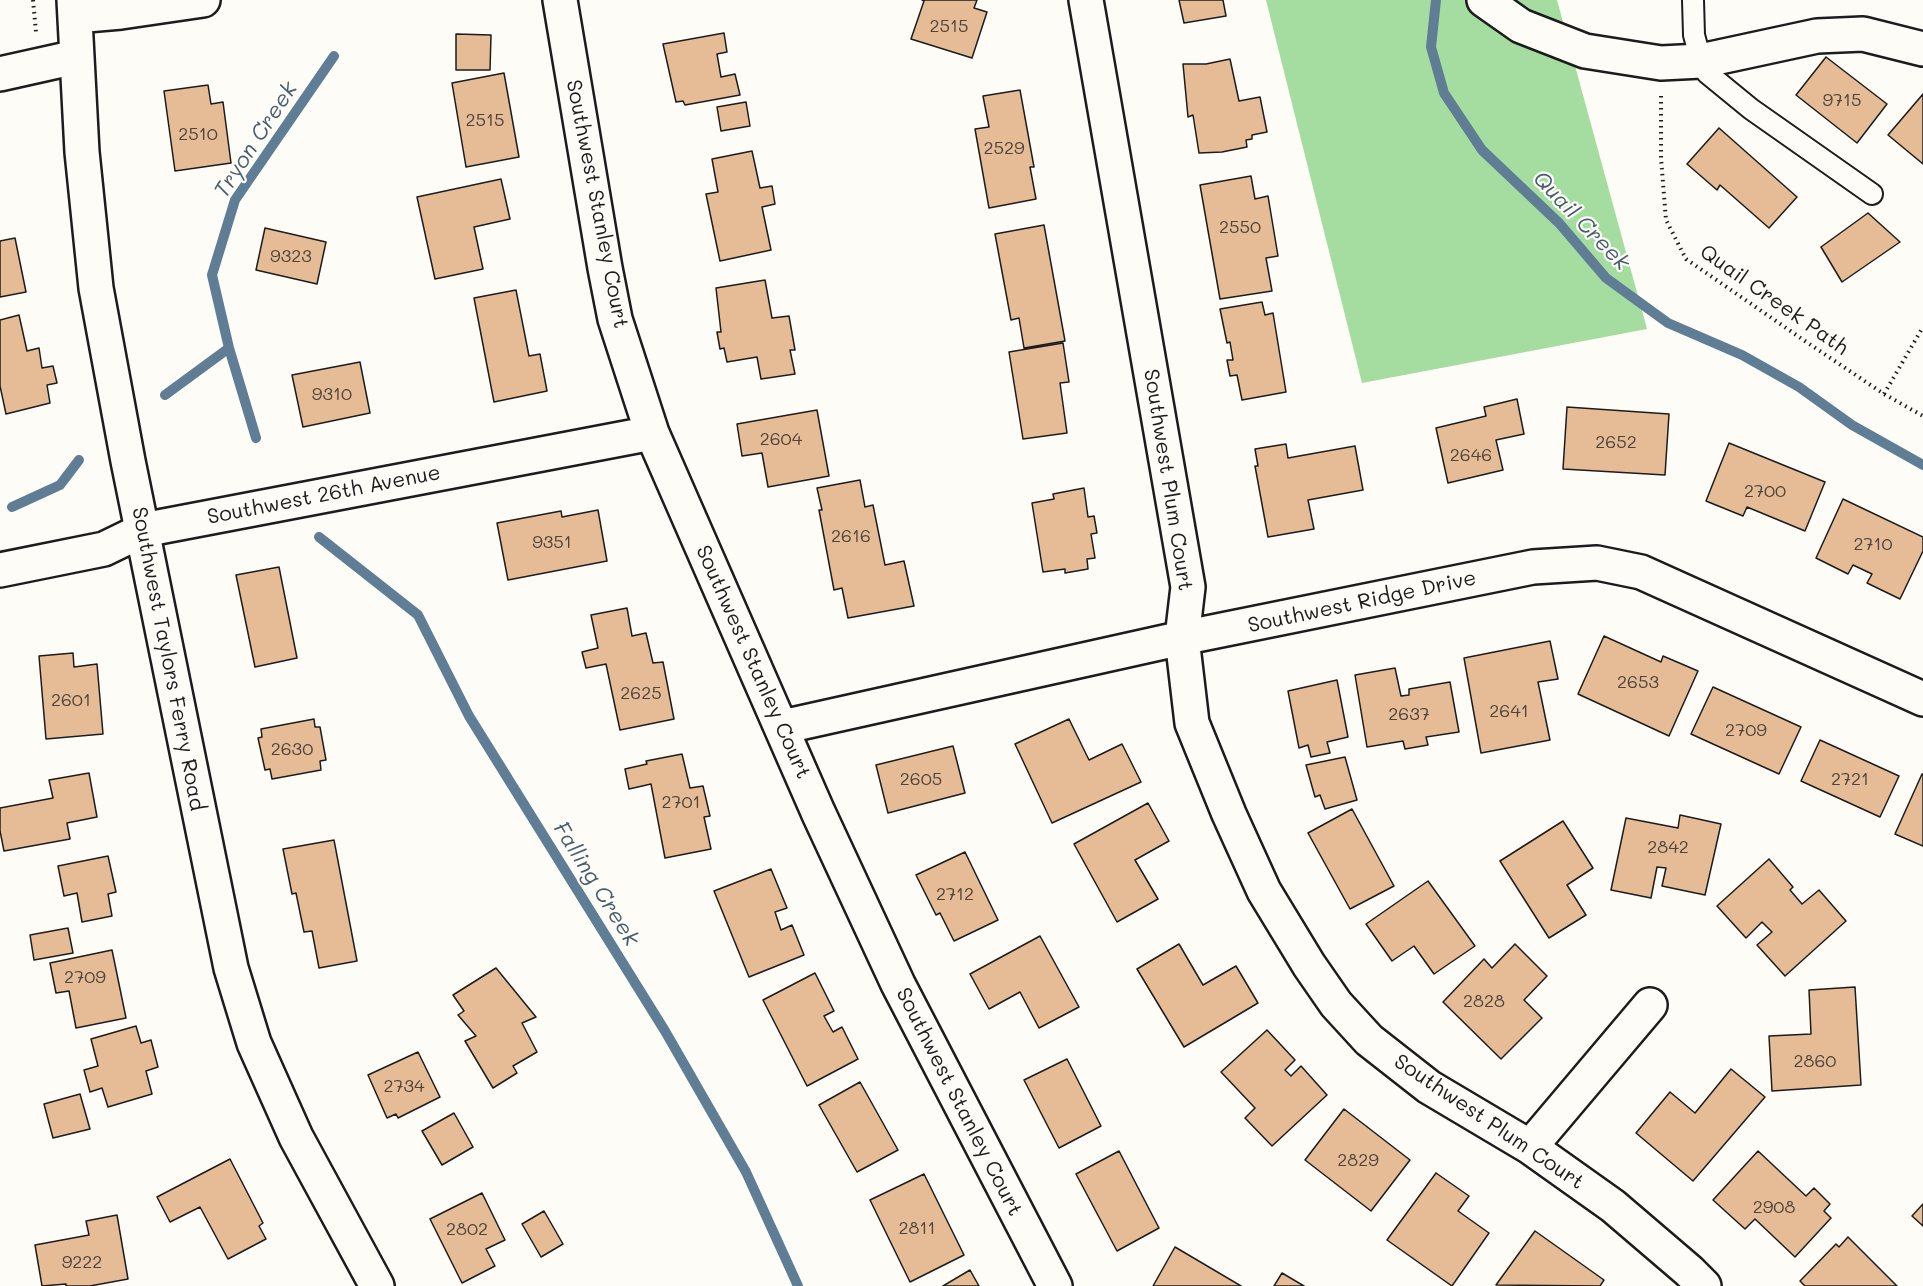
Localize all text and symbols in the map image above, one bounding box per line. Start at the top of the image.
house number: 2515 [929,15,969,37]
water label: Tryon Creek [209,77,303,203]
street label: Southwest Stanley Court [561,78,633,330]
house number: 9715 [1822,89,1862,111]
house number: 2515 [465,109,505,131]
house number: 2510 [178,123,218,145]
house number: 2529 [983,137,1025,159]
water label: Quail Creek [1527,166,1635,276]
house number: 2550 [1219,216,1261,238]
street label: Quail Creek Path [1695,239,1853,361]
house number: 9323 [270,245,312,267]
street label: Southwest Plum Court [1138,367,1198,593]
house number: 9310 [312,383,352,405]
house number: 2604 [760,428,802,450]
house number: 2652 [1595,431,1637,453]
house number: 2646 [1450,444,1492,466]
street label: Southwest 26th Avenue [205,460,443,530]
house number: 2700 [1744,480,1786,502]
street label: Southwest Taylors Ferry Road [126,505,210,813]
house number: 2616 [831,525,871,547]
house number: 9351 [532,531,572,553]
house number: 2710 [1853,533,1893,555]
street label: Southwest Stanley Court [690,541,816,783]
street label: Southwest Ridge Drive [1245,565,1479,639]
house number: 2653 [1617,671,1659,693]
house number: 2625 [620,682,662,704]
house number: 2601 [51,689,91,711]
house number: 2641 [1489,700,1529,722]
house number: 2637 [1388,703,1430,725]
house number: 2709 [1725,719,1767,741]
house number: 2630 [271,738,313,760]
house number: 2605 [900,768,942,790]
house number: 2721 [1831,768,1869,790]
house number: 2701 [661,791,701,813]
water label: Falling Creek [547,817,645,951]
house number: 2842 [1647,836,1689,858]
house number: 2712 [936,883,974,905]
house number: 2709 [64,966,106,988]
street label: Southwest Stanley Court [890,984,1028,1220]
house number: 2828 [1463,990,1505,1012]
street label: Southwest Plum Court [1389,1049,1589,1195]
house number: 2860 [1794,1050,1836,1072]
house number: 2734 [383,1075,425,1097]
house number: 2829 [1337,1149,1379,1171]
house number: 2908 [1753,1196,1795,1218]
house number: 2811 [898,1217,936,1239]
house number: 2802 [446,1218,488,1240]
house number: 9222 [62,1251,102,1273]

